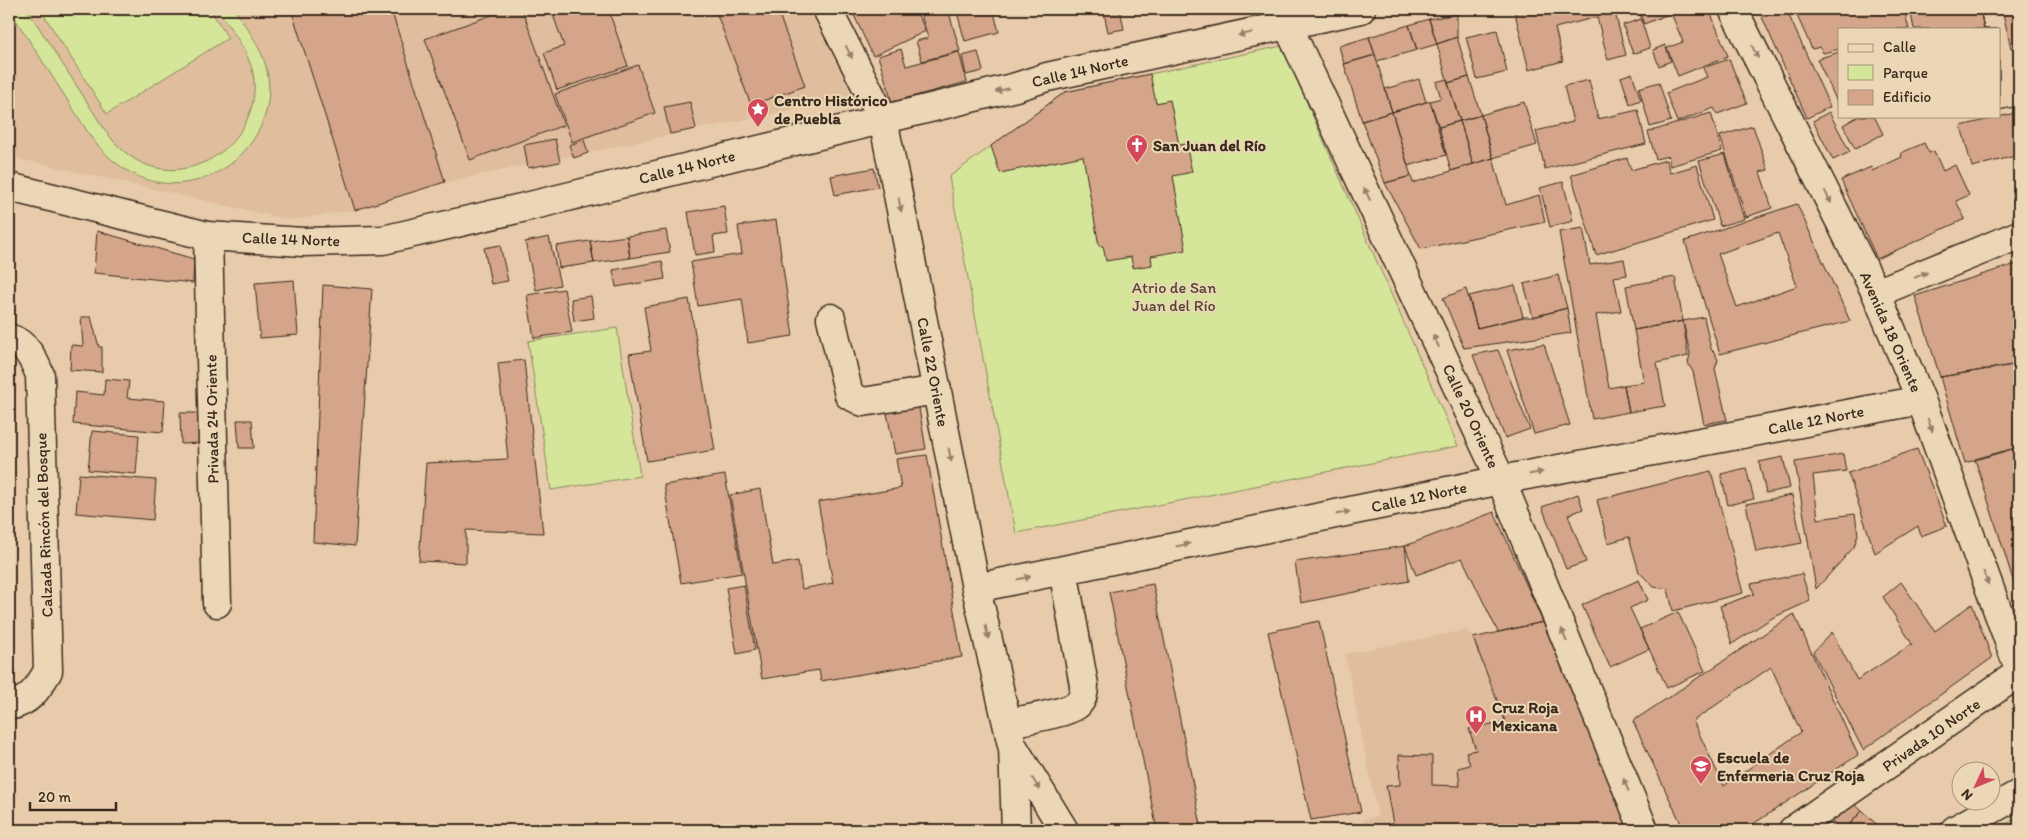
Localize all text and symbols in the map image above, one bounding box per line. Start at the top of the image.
legend [1838,28,2000,118]
one-way arrow [1237,31,1253,39]
text: Calle [1883,38,1916,56]
one-way arrow [845,45,853,59]
one-way arrow [1751,45,1759,59]
street label: Calle 14 Norte [1030,51,1130,91]
text: Parque [1883,64,1928,82]
one-way arrow [994,86,1009,94]
text: Edificio [1883,88,1931,106]
place label: Centro Histórico de Puebla [774,91,888,128]
place icon: Centro Histórico de Puebla [746,97,770,128]
church icon: San Juan del Río [1125,133,1149,164]
place label: San Juan del Río [1153,136,1266,155]
street label: Calle 14 Norte [637,146,737,188]
one-way arrow [1363,187,1371,201]
one-way arrow [1824,190,1832,205]
one-way arrow [896,197,904,213]
street label: Calle 14 Norte [241,228,341,250]
street label: Avenida 18 Oriente [1856,269,1926,396]
one-way arrow [1914,270,1928,278]
park label: Atrio de San Juan del Río [1132,278,1216,315]
street label: Calle 22 Oriente [913,316,953,429]
one-way arrow [1432,334,1440,348]
street label: Privada 24 Oriente [201,354,223,484]
street label: Calle 20 Oriente [1439,361,1504,471]
street label: Calle 12 Norte [1766,401,1866,439]
one-way arrow [1926,418,1934,433]
street label: Calzada Rincón del Bosque [31,432,57,618]
one-way arrow [946,448,954,463]
one-way arrow [1529,469,1545,477]
street label: Calle 12 Norte [1369,478,1469,516]
one-way arrow [1335,508,1351,516]
one-way arrow [1176,541,1191,549]
one-way arrow [1982,571,1990,586]
one-way arrow [1017,574,1032,582]
one-way arrow [983,624,991,639]
one-way arrow [1560,627,1568,642]
street label: Privada 10 Norte [1878,694,1984,776]
place label: Cruz Roja Mexicana [1492,698,1559,735]
hospital icon: Cruz Roja Mexicana [1464,704,1488,735]
place label: Escuela de Enfermeria Cruz Roja [1717,748,1865,786]
school or university icon: Escuela de Enfermeria Cruz Roja [1689,754,1713,785]
north arrow [1950,762,2000,812]
one-way arrow [1622,777,1630,792]
one-way arrow [1032,778,1041,791]
scale bar [30,779,116,811]
text: N [1958,785,1976,804]
text: 20 m [38,788,72,806]

